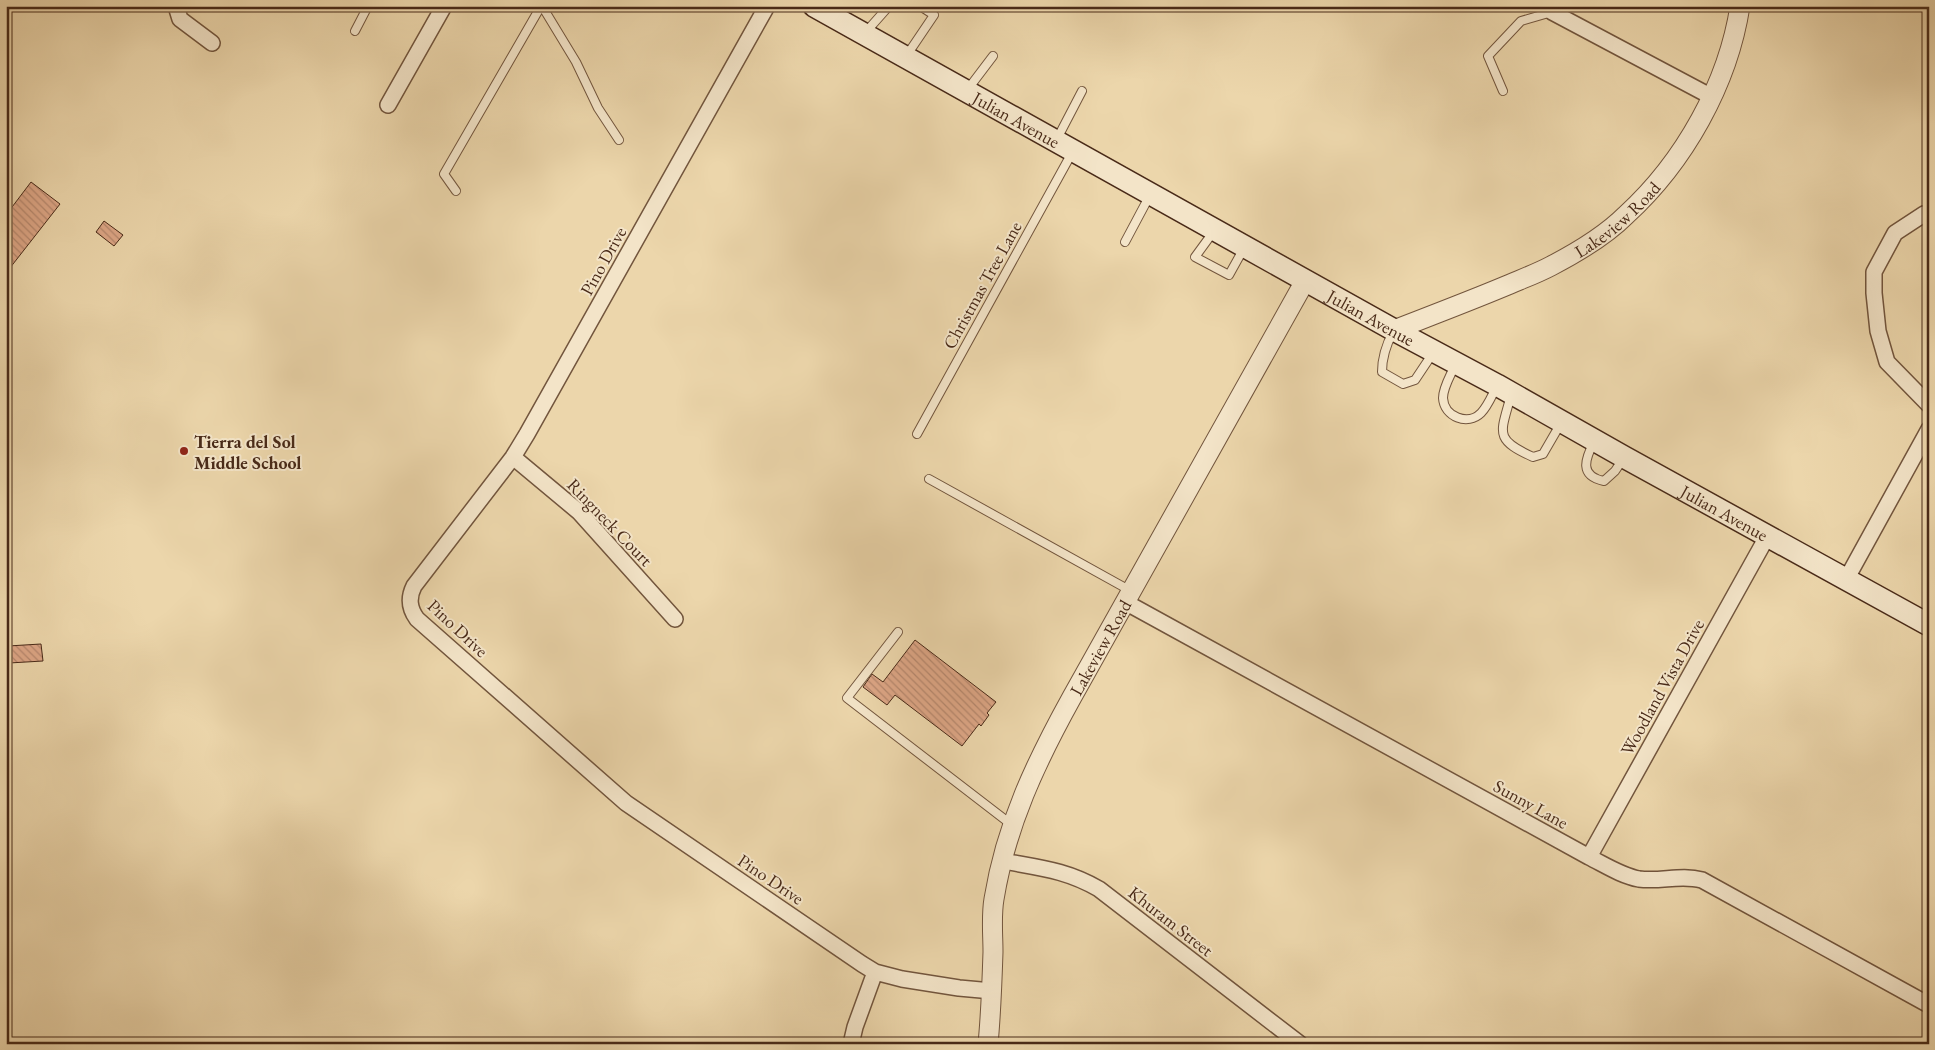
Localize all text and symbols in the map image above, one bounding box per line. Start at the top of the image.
street label: Julian Avenue [967,85,1064,153]
street label: Lakeview Road [1570,176,1665,262]
street label: Christmas Tree Lane [937,217,1027,353]
street label: Pino Drive [575,223,631,299]
street label: Julian Avenue [1322,283,1419,350]
place label: Tierra del Sol Middle School [194,430,301,474]
marker: Tierra del Sol Middle School [178,445,190,457]
street label: Ringneck Court [562,473,658,571]
street label: Julian Avenue [1675,478,1772,546]
street label: Pino Drive [423,594,493,662]
street label: Lakeview Road [1064,594,1136,699]
street label: Woodland Vista Drive [1615,615,1709,759]
street label: Sunny Lane [1490,774,1572,834]
street label: Pino Drive [734,849,808,909]
street label: Khuram Street [1124,881,1218,961]

